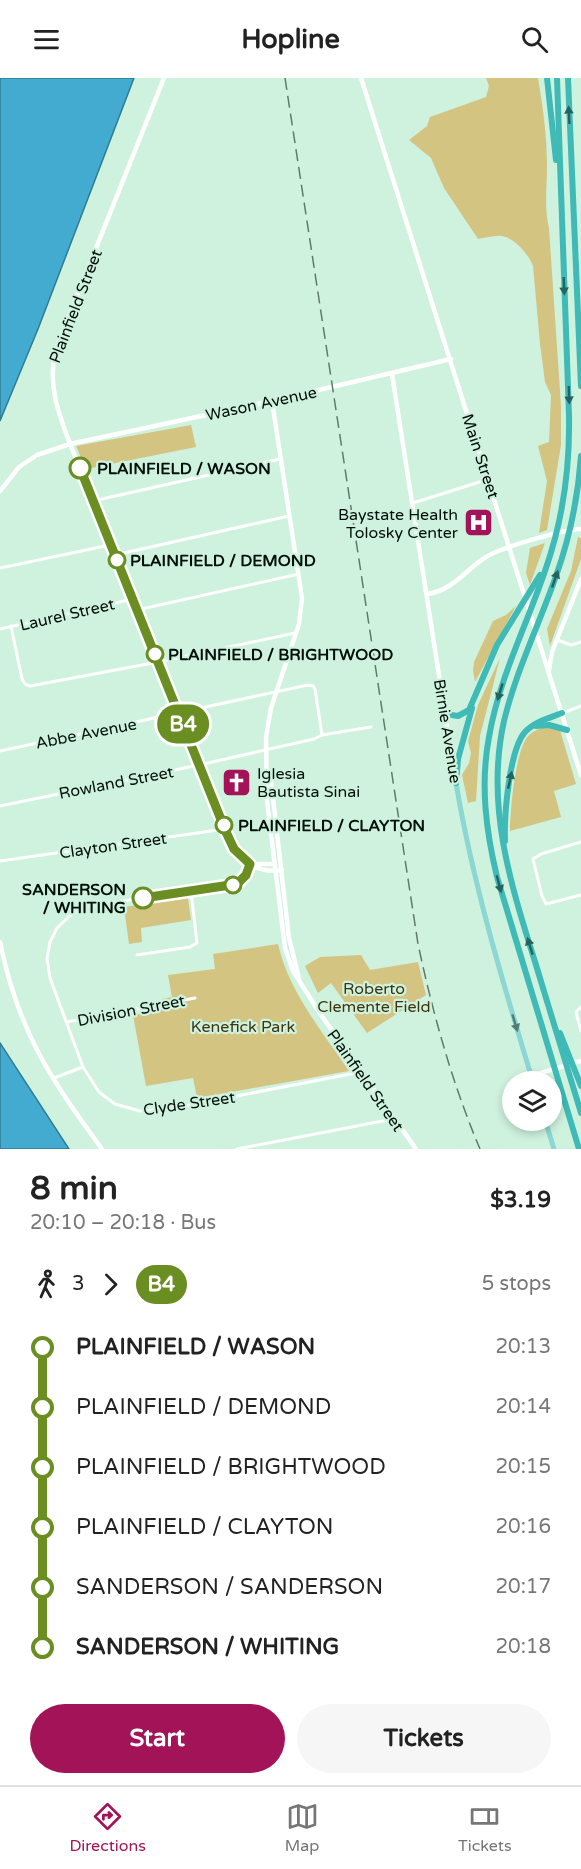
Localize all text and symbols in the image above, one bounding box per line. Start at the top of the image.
icon: menu [30,23,63,56]
text: Hopline [241,23,340,56]
icon: search [518,23,551,56]
one-way arrow [565,106,574,125]
street label: Plainfield Street [45,247,107,366]
one-way arrow [560,276,569,295]
street label: Wason Avenue [204,382,319,426]
one-way arrow [564,385,573,404]
street label: Main Street [457,411,503,501]
marker: PLAINFIELD / WASON [69,457,91,479]
place label: PLAINFIELD / WASON [97,459,271,479]
place label: Baystate Health Tolosky Center [338,505,459,543]
hospital icon: Baystate Health Tolosky Center [463,507,495,539]
marker: PLAINFIELD / DEMOND [108,551,126,569]
place label: PLAINFIELD / DEMOND [130,551,316,571]
one-way arrow [551,570,560,588]
street label: Laurel Street [18,594,117,636]
marker: PLAINFIELD / BRIGHTWOOD [146,645,164,663]
place label: PLAINFIELD / BRIGHTWOOD [168,645,393,665]
street label: Birnie Avenue [429,678,465,785]
one-way arrow [495,683,504,701]
line badge: B4 [156,704,210,744]
text: B4 [169,712,197,737]
street label: Abbe Avenue [34,714,138,754]
street label: Rowland Street [57,762,175,804]
place label: Iglesia Bautista Sinai [257,764,360,802]
church icon: Iglesia Bautista Sinai [220,766,252,798]
one-way arrow [506,771,515,790]
marker: PLAINFIELD / CLAYTON [215,816,233,834]
place label: PLAINFIELD / CLAYTON [238,816,425,836]
street label: Clayton Street [58,829,168,863]
one-way arrow [495,875,504,893]
unlabelled marker [224,876,242,894]
place label: SANDERSON / WHITING [22,880,126,918]
marker: SANDERSON / WHITING [132,887,154,909]
one-way arrow [525,937,534,955]
park label: Roberto Clemente Field [317,979,431,1017]
street label: Division Street [76,991,187,1031]
one-way arrow [511,1014,520,1032]
park label: Kenefick Park [191,1017,295,1037]
street label: Plainfield Street [322,1026,408,1136]
map controls [502,1071,562,1131]
button: layers [502,1071,562,1131]
street label: Clyde Street [142,1088,236,1120]
text: 8 min [30,1169,118,1208]
text: $3.19 [490,1187,551,1213]
text: 20:10 – 20:18 · Bus [30,1211,216,1235]
icon: walk [30,1268,63,1301]
icon: forward [94,1268,127,1301]
text: 3 [72,1272,85,1296]
text: B4 [148,1272,175,1297]
text: 5 stops [482,1272,551,1296]
text: PLAINFIELD / WASON [76,1334,315,1360]
text: 20:13 [496,1335,551,1359]
text: PLAINFIELD / DEMOND [76,1394,331,1420]
text: 20:14 [496,1395,551,1419]
text: PLAINFIELD / BRIGHTWOOD [76,1454,386,1480]
text: 20:15 [496,1455,551,1479]
text: PLAINFIELD / CLAYTON [76,1514,333,1540]
text: 20:16 [496,1515,551,1539]
text: SANDERSON / SANDERSON [76,1574,383,1600]
text: 20:17 [496,1575,551,1599]
text: SANDERSON / WHITING [76,1634,339,1660]
text: 20:18 [496,1635,551,1659]
button: Start [30,1704,285,1773]
button: Tickets [297,1704,551,1773]
tab: Directions [69,1800,146,1856]
tab: Map [285,1800,319,1856]
tab: Tickets [458,1800,512,1856]

